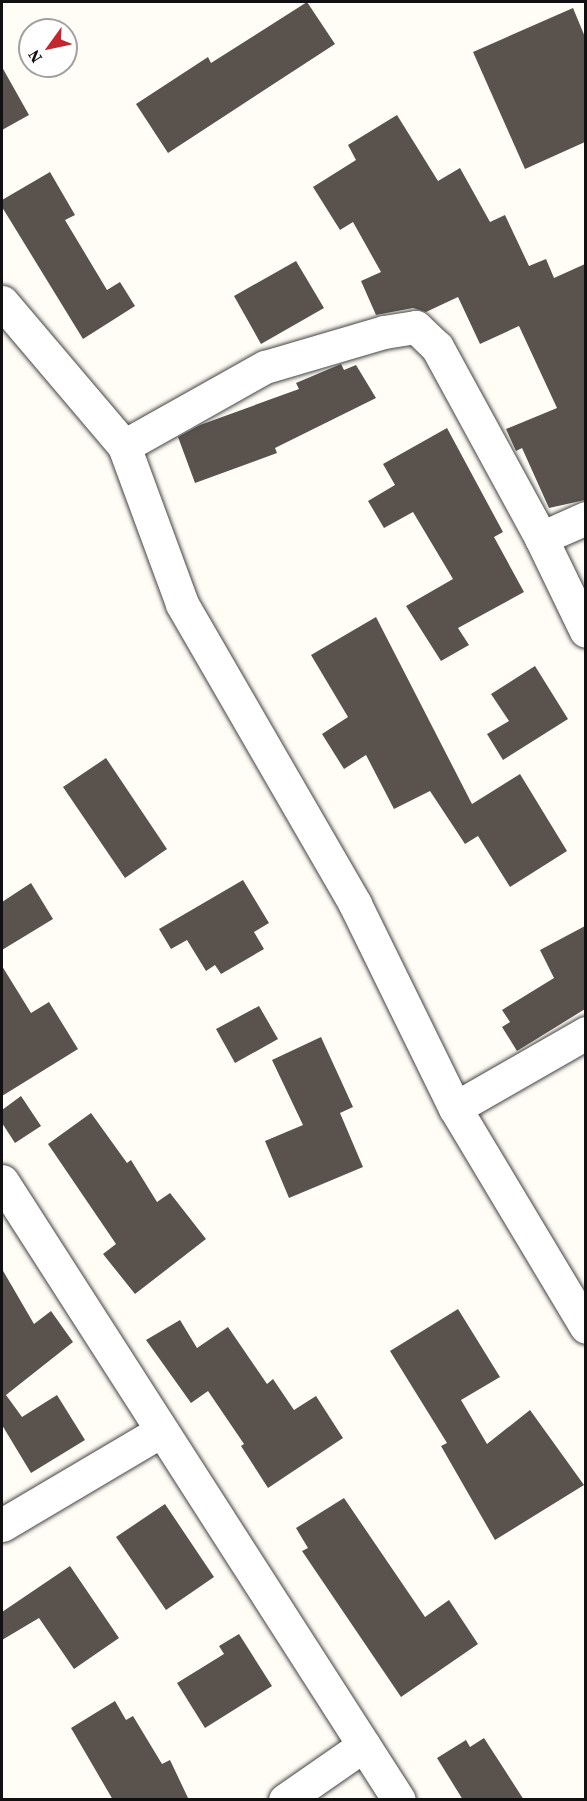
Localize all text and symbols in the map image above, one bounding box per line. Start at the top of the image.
north arrow [18,18,78,78]
text: N [22,46,47,68]

